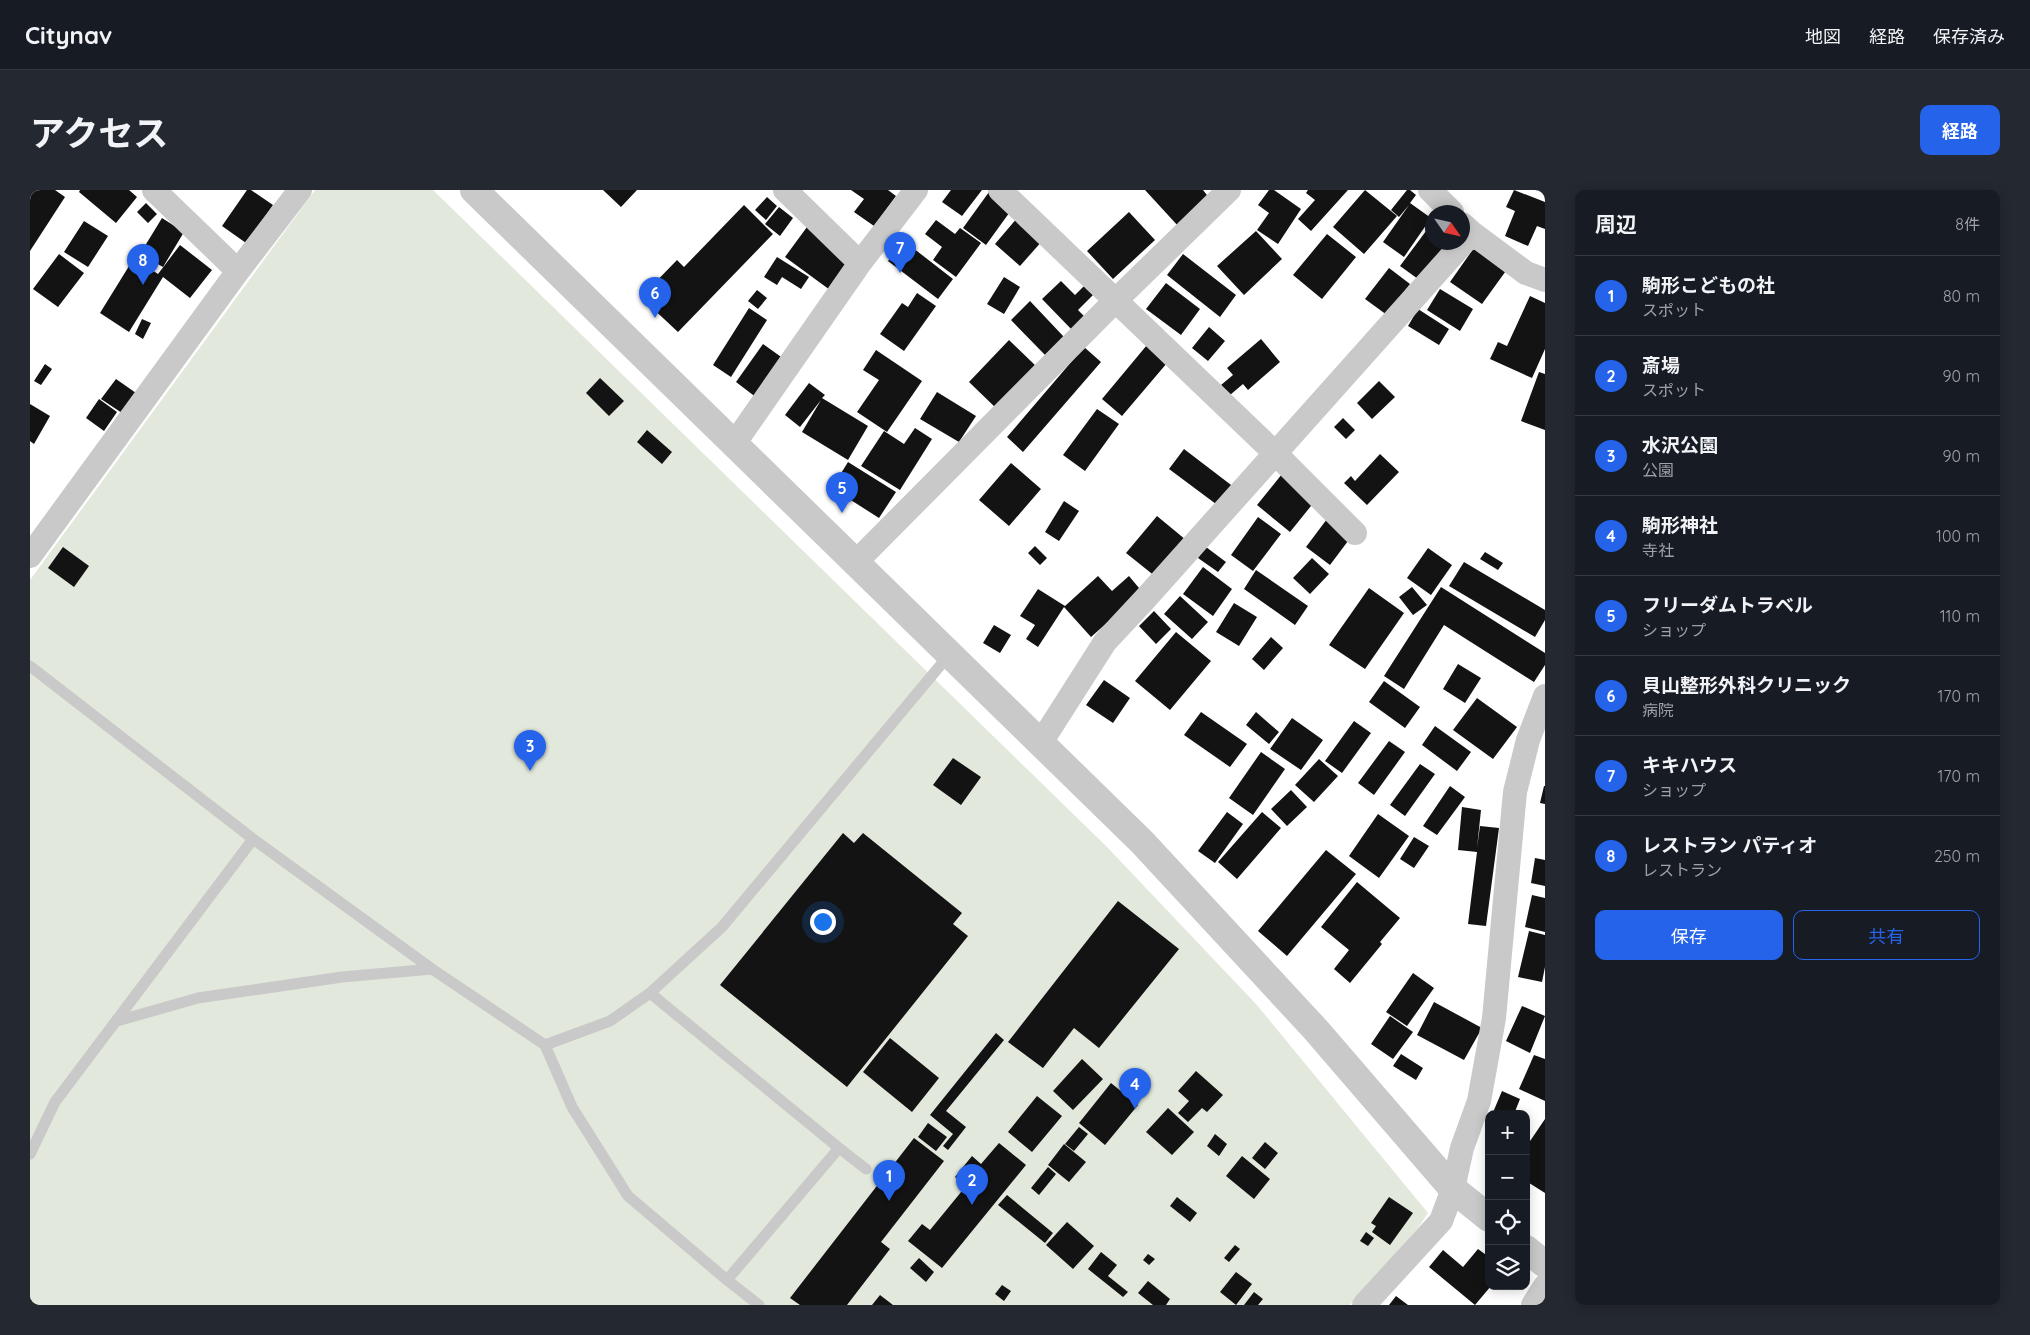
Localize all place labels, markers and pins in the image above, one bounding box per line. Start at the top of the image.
pin: 7 [884,232,916,273]
pin: 8 [127,244,159,285]
pin: 6 [639,277,671,318]
pin: 5 [826,472,858,513]
pin: 3 [514,730,546,771]
pin: 4 [1119,1068,1151,1109]
pin: 1 [873,1160,905,1201]
pin: 2 [956,1164,988,1205]

